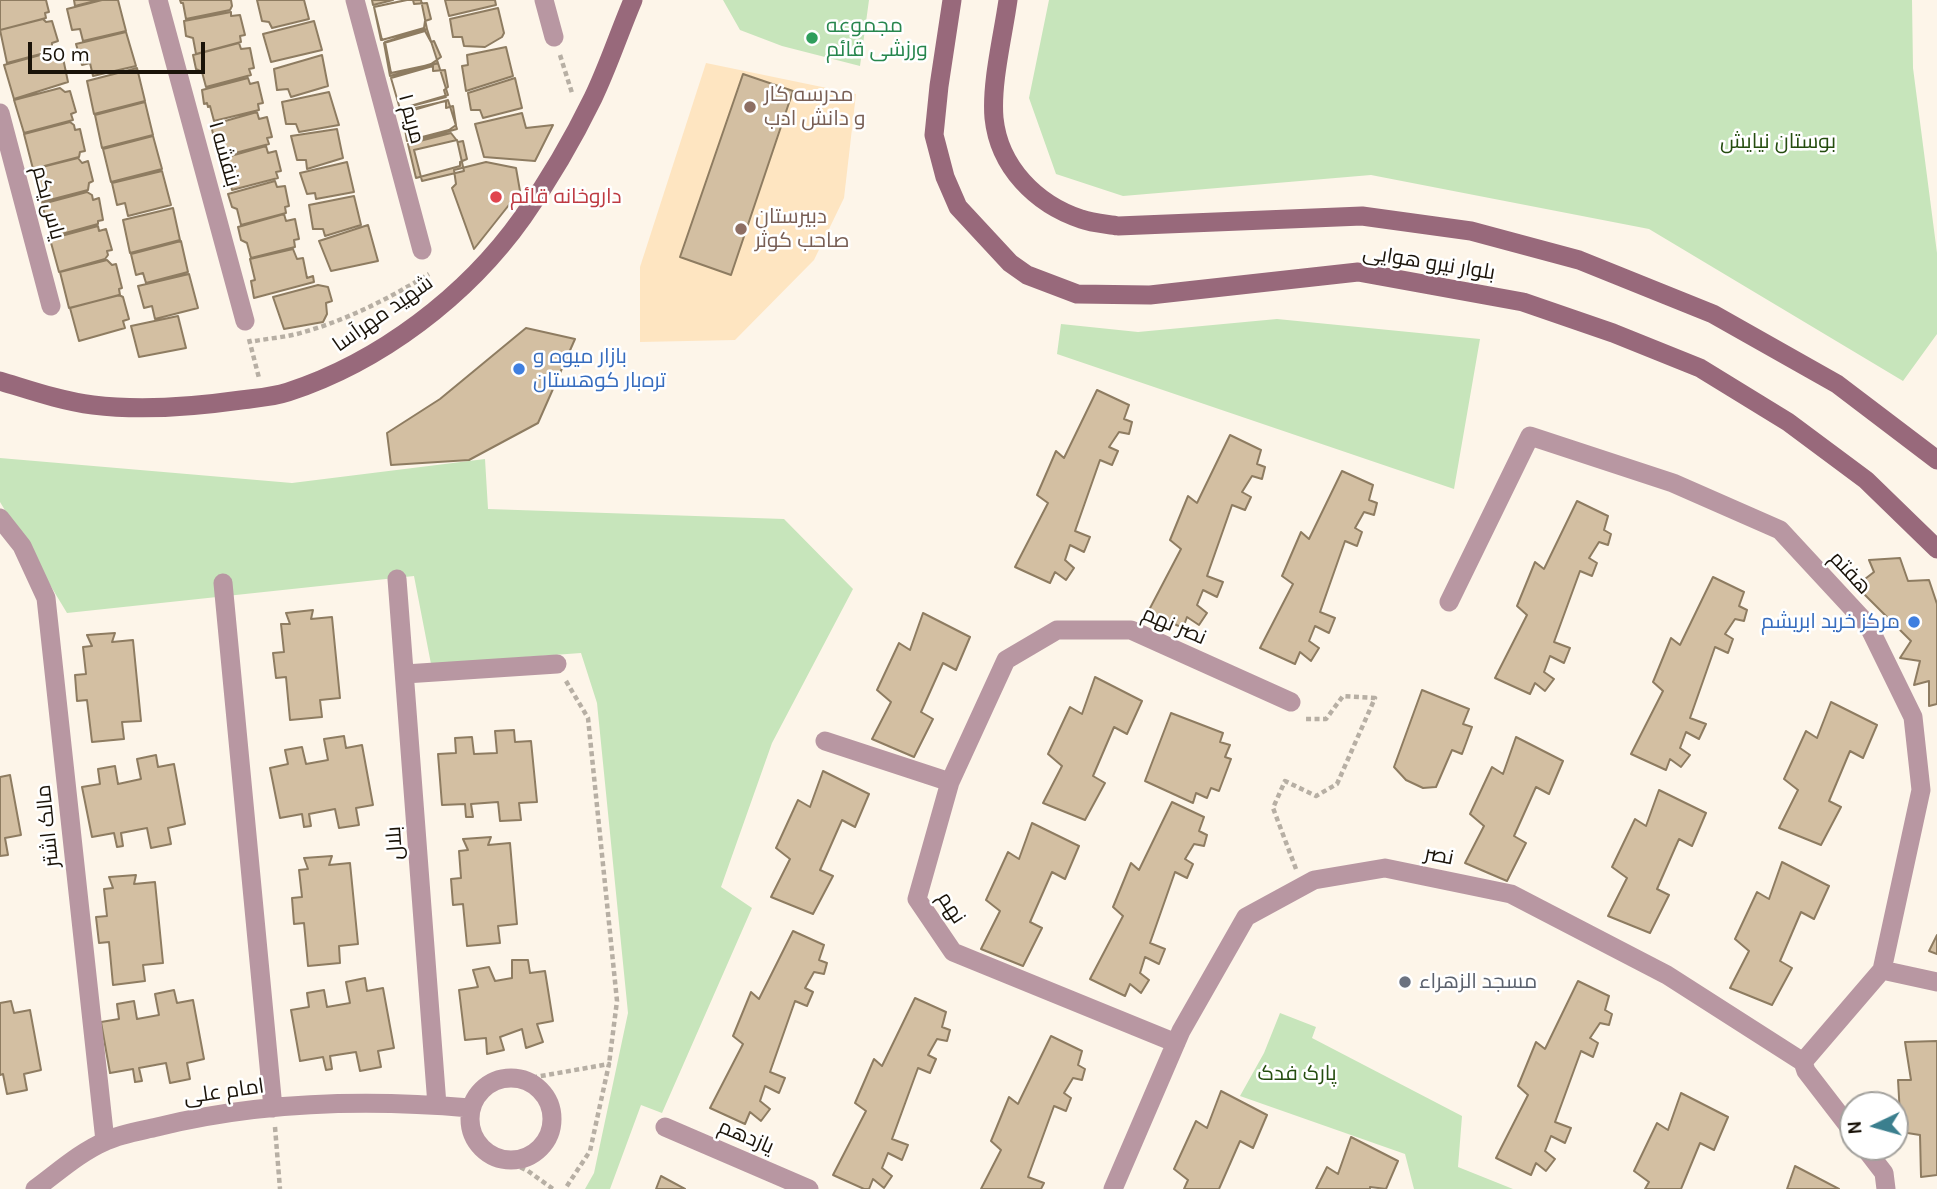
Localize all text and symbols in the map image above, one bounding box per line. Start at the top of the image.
place label: مجموعه ورزشی قائم [826,13,928,63]
scale bar [32,28,208,72]
marker: مجموعه ورزشی قائم [804,30,820,46]
text: 50 m [41,42,90,66]
place label: مدرسه کار و دانش ادب [764,82,865,132]
street label: مریم ۱ [392,91,430,147]
marker: مدرسه کار و دانش ادب [742,99,758,115]
street label: بنفشه ۱ [203,118,245,190]
park label: بوستان نیایش [1720,129,1836,155]
street label: یاس یکم [26,163,70,243]
place label: داروخانه قائم [510,184,622,210]
marker: داروخانه قائم [488,189,504,205]
place label: دبيرستان صاحب كوثر [755,204,849,254]
marker: دبيرستان صاحب كوثر [733,221,749,237]
street label: بلوار نیرو هوایی [1361,240,1497,286]
street label: شهید مهرآسا [328,270,438,358]
place label: بازار میوه و تره‌بار کوهستان [533,344,666,394]
marker: بازار میوه و تره‌بار کوهستان [511,361,527,377]
street label: هفتم [1824,546,1876,600]
street label: نصر نهم [1138,601,1210,651]
place label: مرکز خرید ابریشم [1761,609,1900,635]
marker: مرکز خرید ابریشم [1906,614,1922,630]
street label: مالک اشتر [31,783,65,869]
street label: بلال [381,825,409,861]
street label: نصر [1422,841,1456,871]
street label: نهم [931,887,971,929]
place label: مسجد الزهراء [1419,969,1537,995]
marker: مسجد الزهراء [1397,974,1413,990]
park label: پارک فدک [1257,1061,1337,1087]
street label: امام علی [182,1074,266,1110]
north arrow [1839,1091,1909,1161]
street label: یازدهم [714,1114,778,1160]
text: N [1844,1120,1867,1135]

